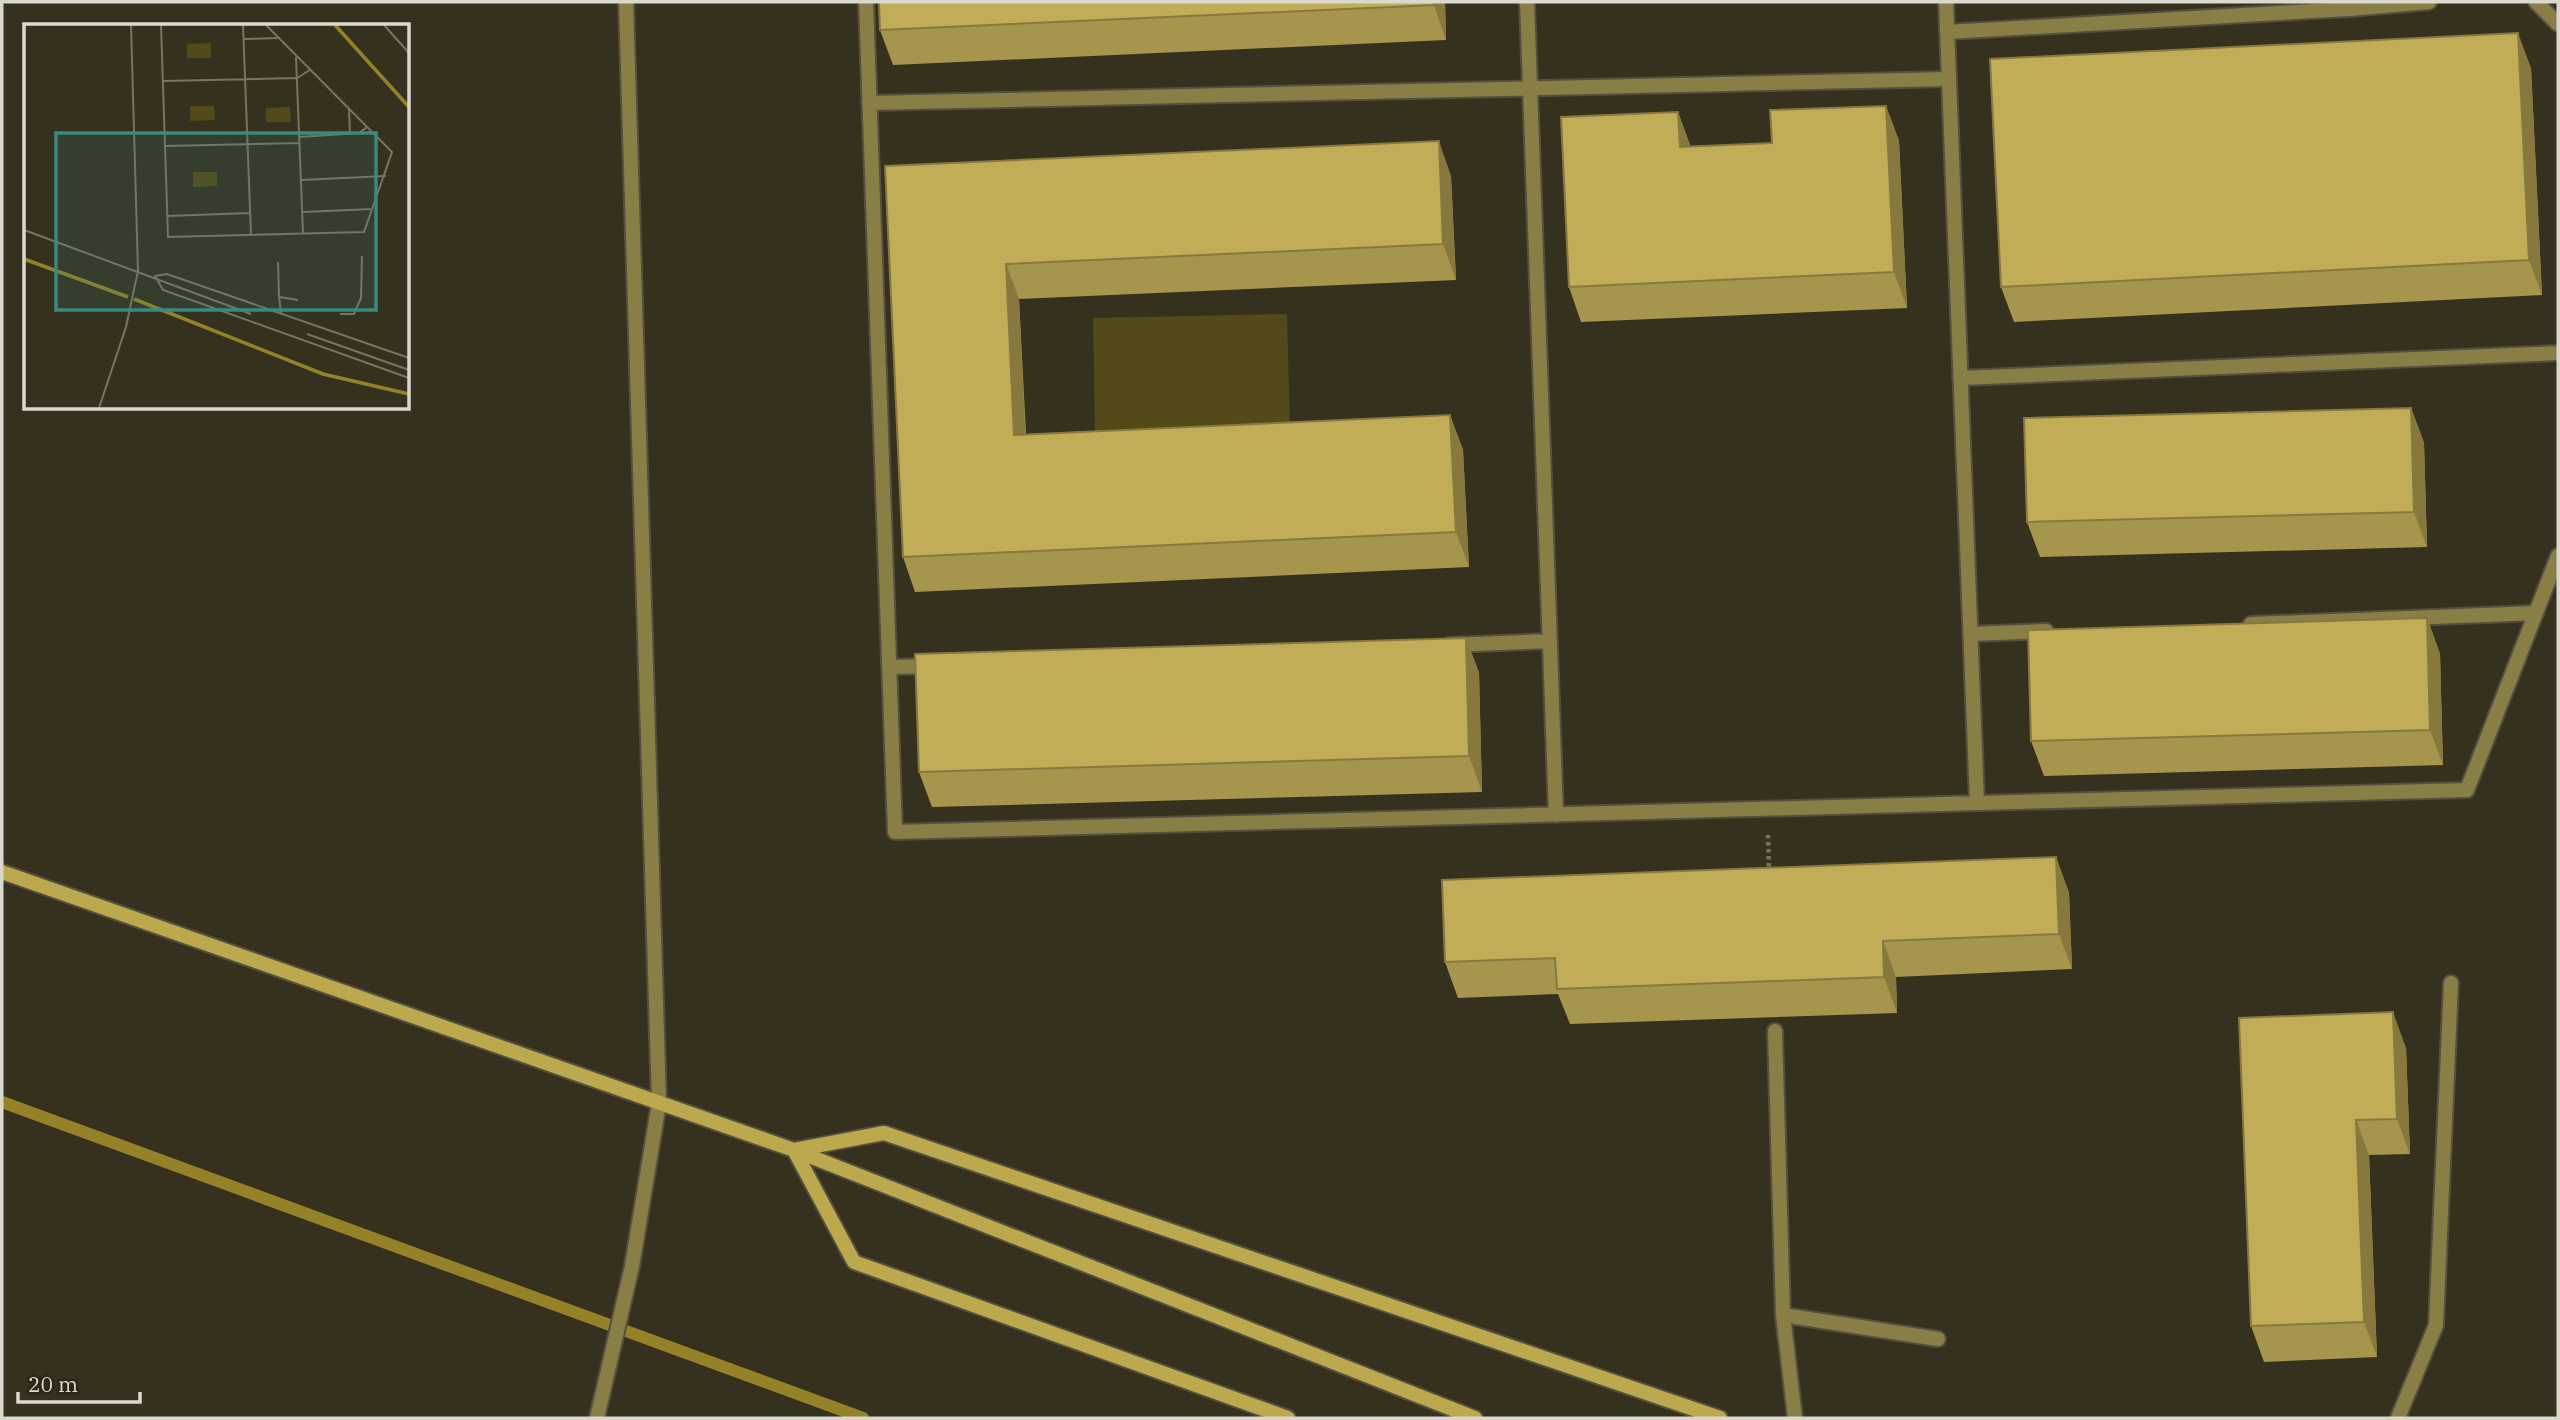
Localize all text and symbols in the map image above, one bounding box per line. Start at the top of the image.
inset map [24,24,410,410]
scale bar [18,1360,140,1404]
text: 20 m [28,1370,78,1398]

